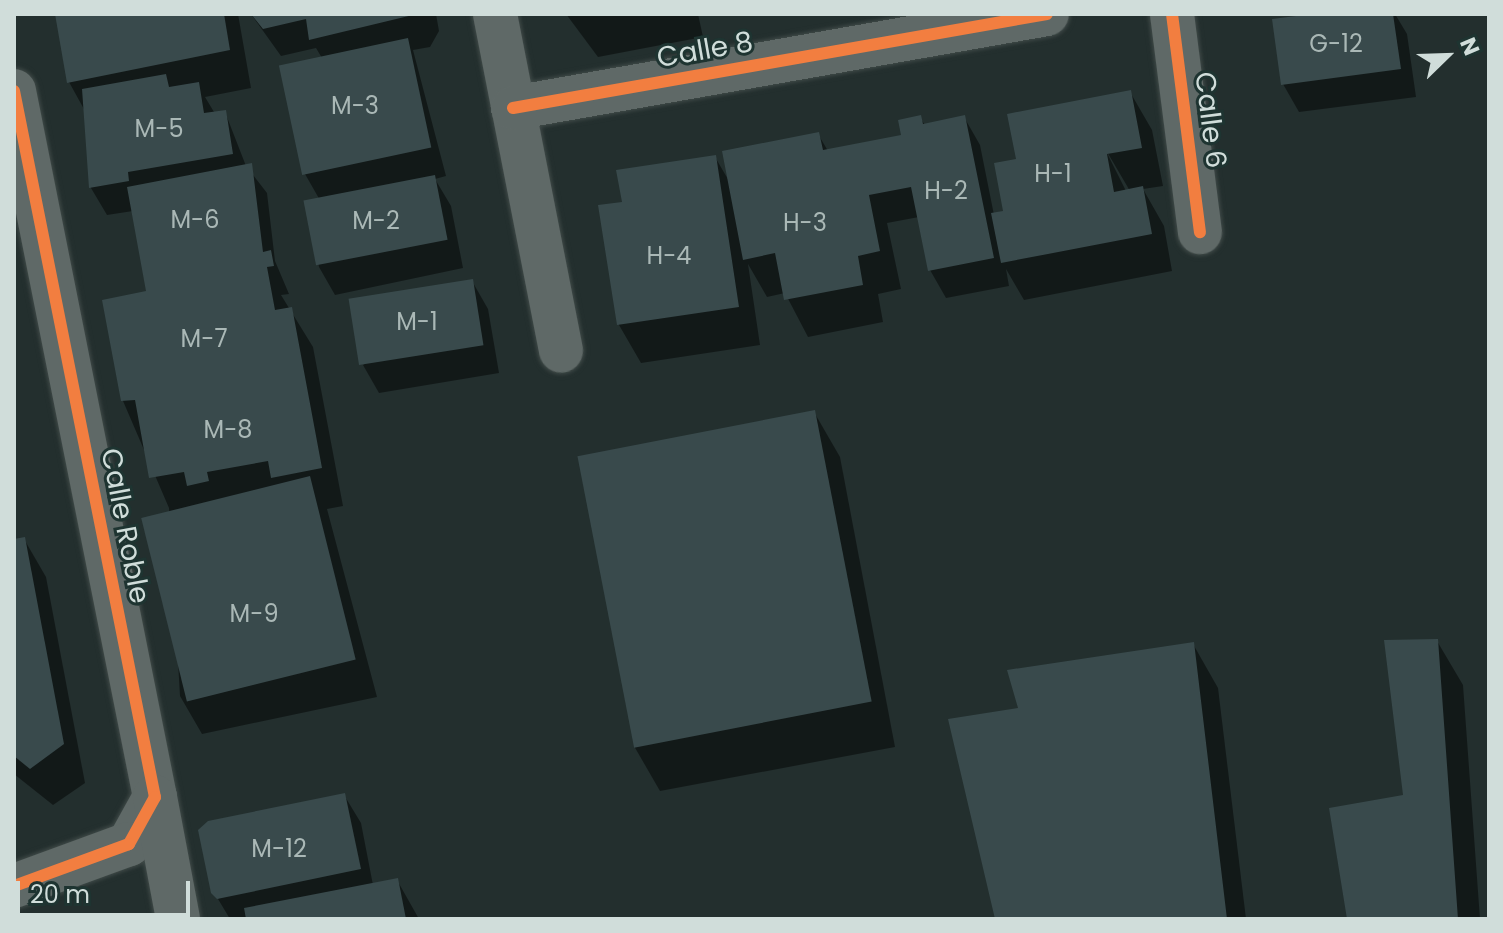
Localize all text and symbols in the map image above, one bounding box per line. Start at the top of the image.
north arrow [1407,16,1487,96]
street label: Calle 8 [654,25,756,75]
house number: G-12 [1309,30,1363,58]
text: N [1452,33,1487,60]
street label: Calle 6 [1187,70,1233,170]
house number: M-3 [331,92,379,120]
house number: M-5 [135,115,183,143]
house number: H-1 [1034,160,1072,188]
house number: H-2 [924,177,968,205]
house number: M-6 [170,206,220,234]
house number: M-2 [352,207,400,235]
house number: H-3 [783,209,827,237]
house number: H-4 [647,242,691,270]
house number: M-1 [396,308,438,336]
house number: M-7 [181,325,227,353]
house number: M-8 [203,416,253,444]
street label: Calle Roble [94,446,156,606]
house number: M-9 [229,600,279,628]
house number: M-12 [251,835,307,863]
scale bar [20,865,194,915]
text: 20 m [30,878,90,911]

